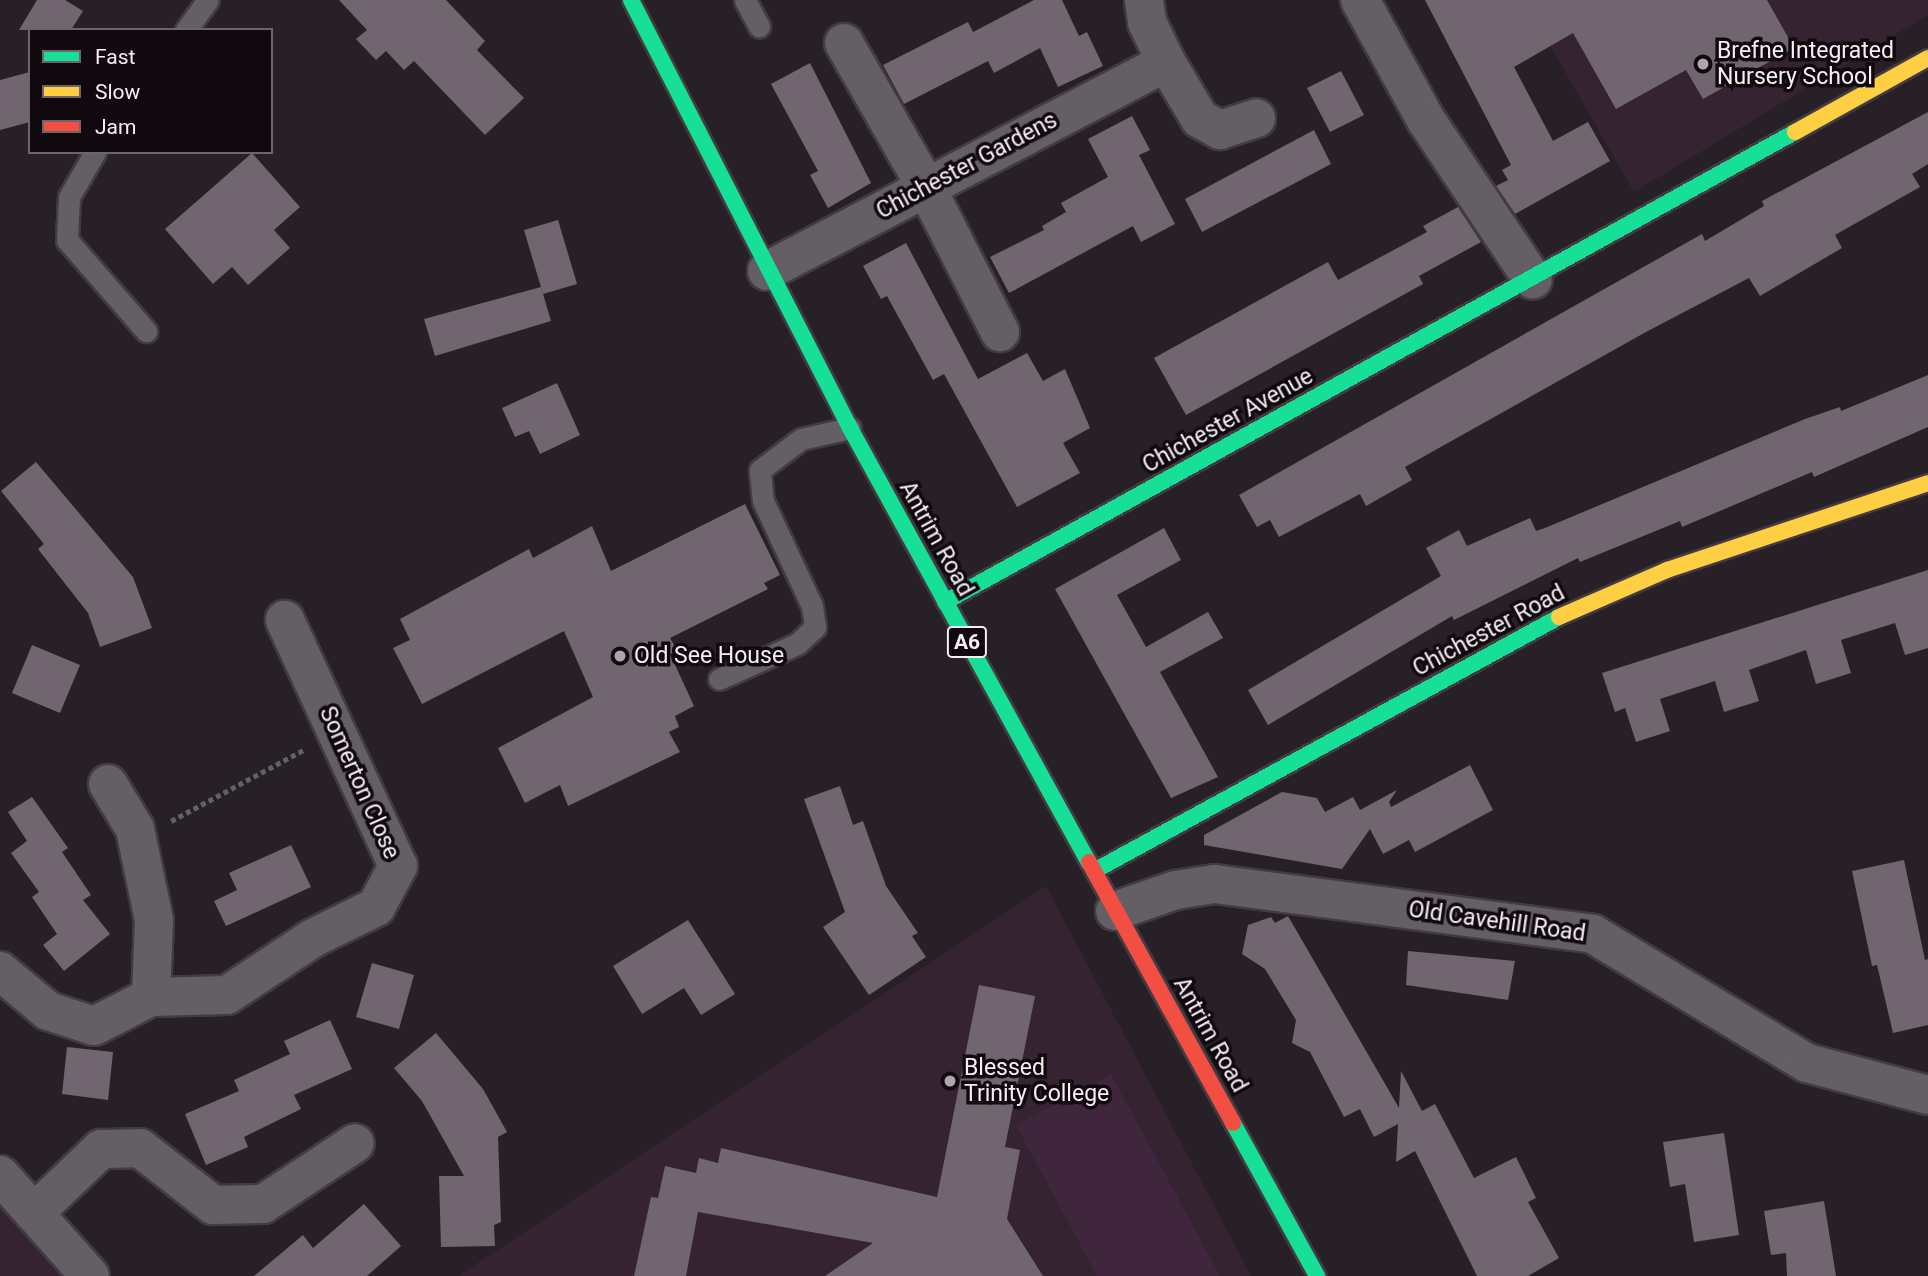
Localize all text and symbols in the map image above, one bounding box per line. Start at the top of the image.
legend [28,28,273,154]
place label: Brefne Integrated Nursery School [1717,37,1894,91]
text: Fast [95,45,135,69]
marker: Brefne Integrated Nursery School [1695,56,1711,72]
text: Slow [95,80,140,104]
street label: Chichester Gardens [872,107,1062,225]
text: Jam [95,115,136,139]
street label: Chichester Avenue [1138,363,1318,479]
street label: Antrim Road [893,477,979,601]
street label: Chichester Road [1408,579,1570,683]
road number: A6 [946,624,988,660]
place label: Old See House [634,642,784,670]
marker: Old See House [612,648,628,664]
street label: Somerton Close [313,702,405,864]
street label: Old Cavehill Road [1407,896,1587,948]
street label: Antrim Road [1167,973,1253,1097]
place label: Blessed Trinity College [964,1054,1109,1108]
marker: Blessed Trinity College [942,1073,958,1089]

